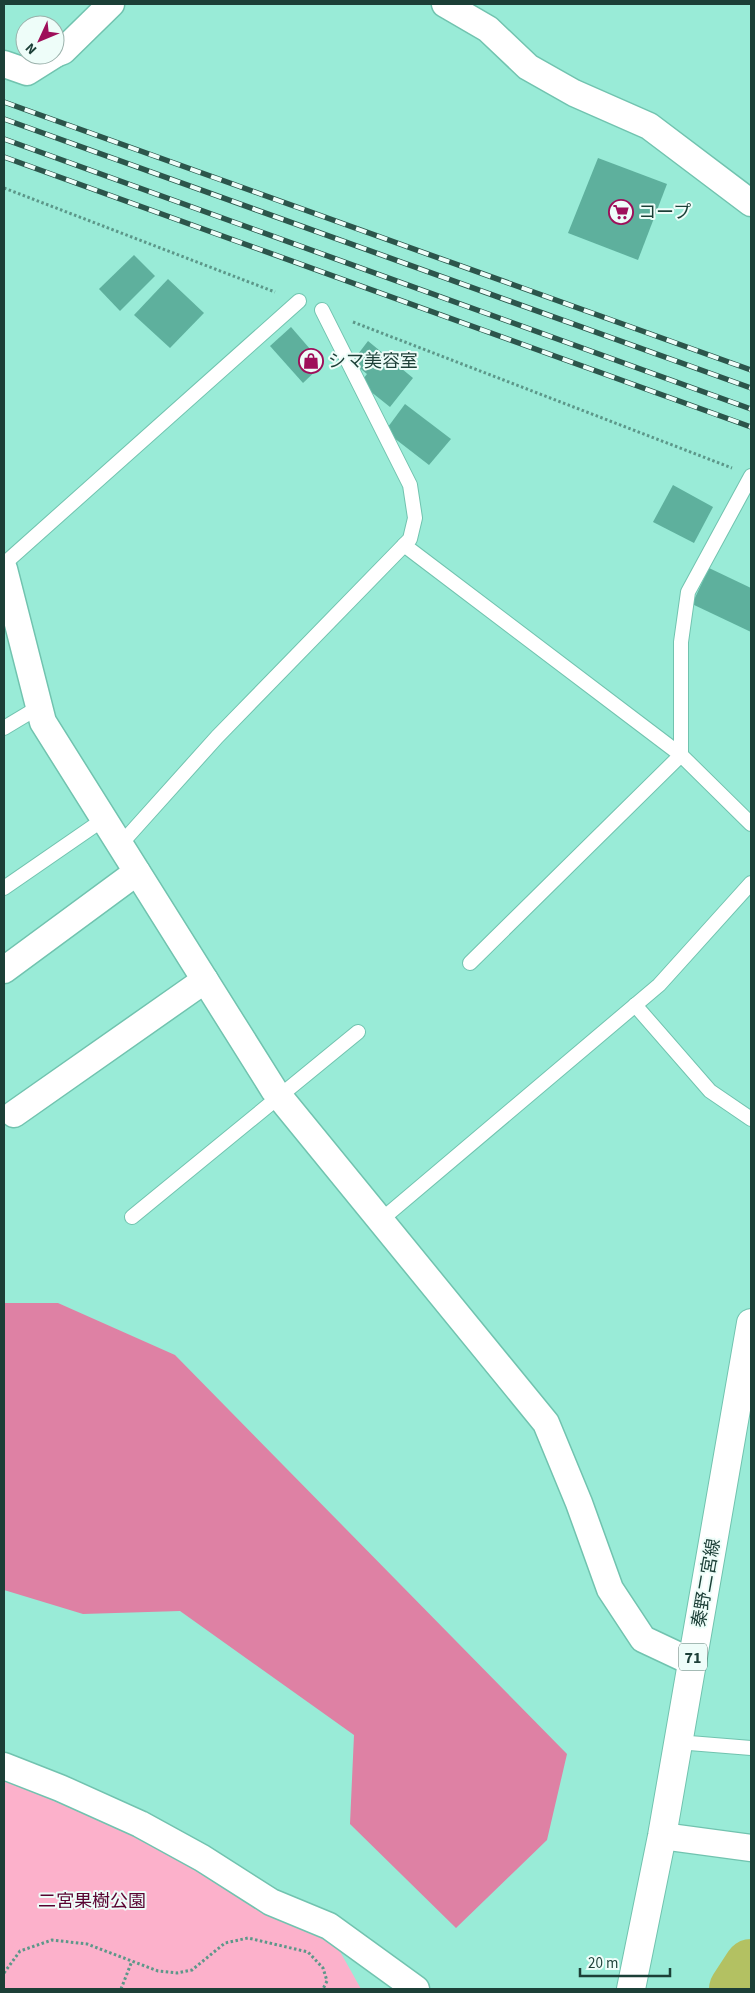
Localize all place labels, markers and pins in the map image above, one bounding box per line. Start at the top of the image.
supermarket icon: コープ [608,199,634,225]
place label: コープ [638,200,691,225]
shop icon: シマ美容室 [298,348,324,374]
place label: シマ美容室 [328,349,418,374]

